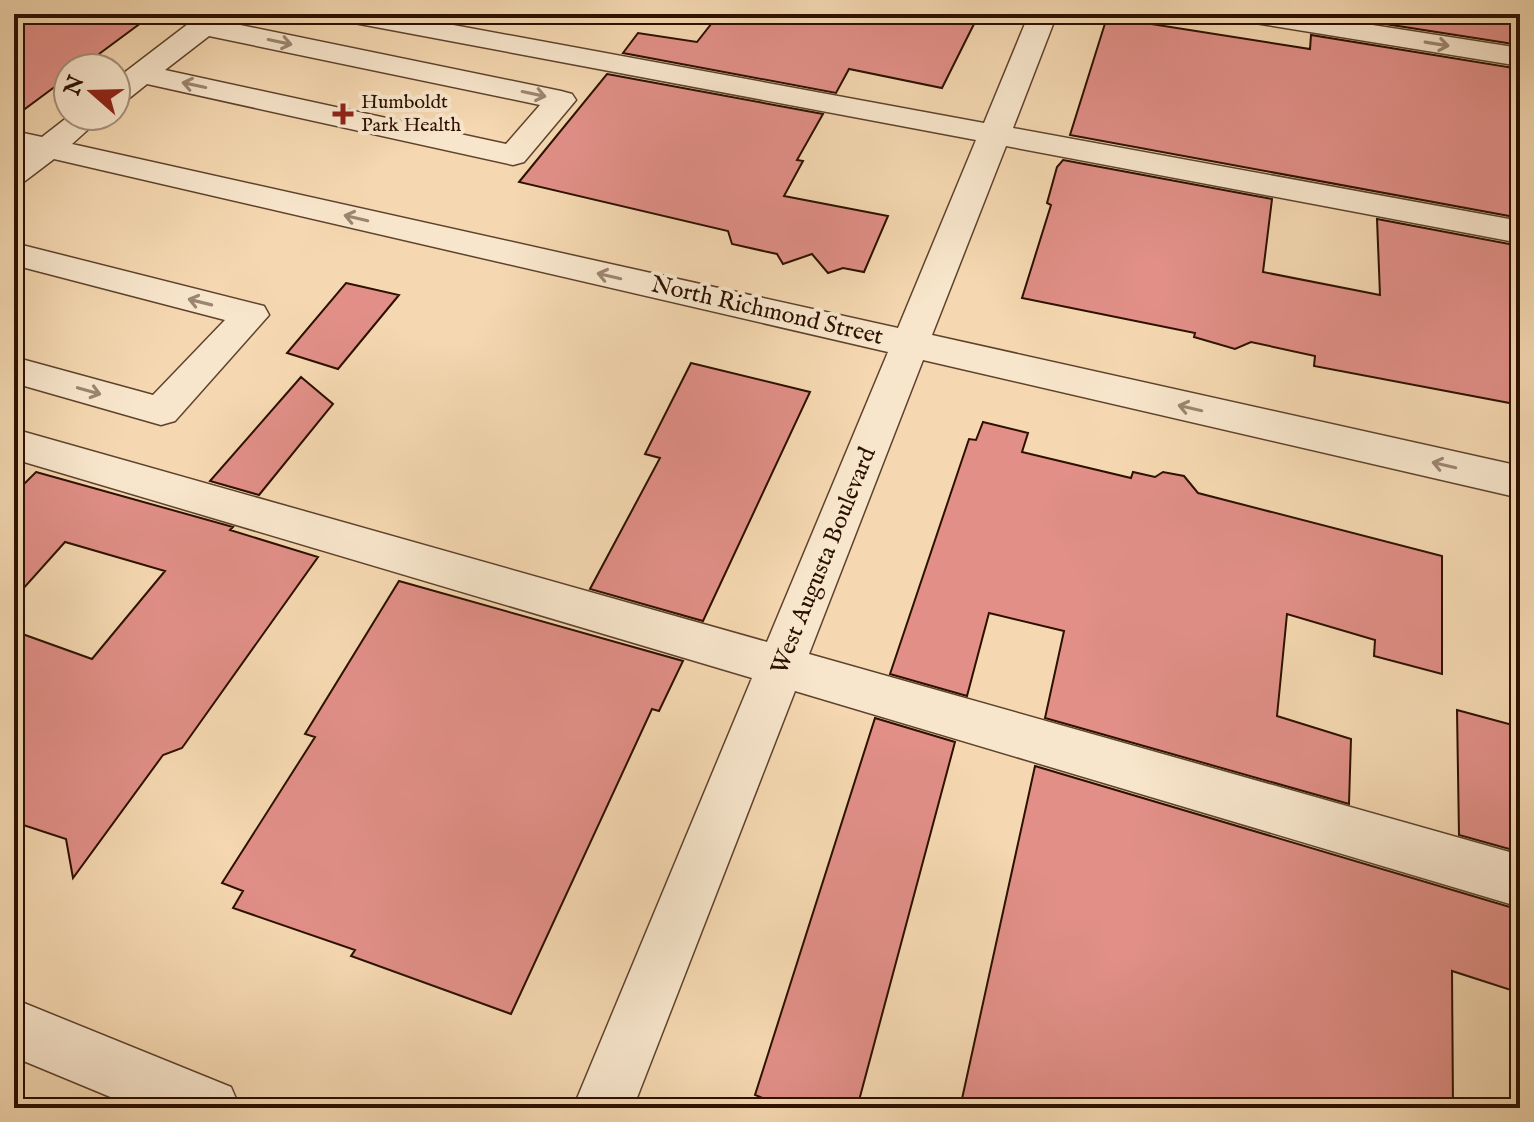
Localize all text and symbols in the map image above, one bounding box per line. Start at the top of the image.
one-way arrow [266,35,292,50]
one-way arrow [1424,37,1449,52]
north arrow [52,52,132,132]
text: N [58,72,91,101]
one-way arrow [181,77,207,92]
one-way arrow [521,88,547,103]
place label: Humboldt Park Health [361,90,461,138]
marker: Humboldt Park Health [332,103,354,125]
one-way arrow [343,210,369,225]
one-way arrow [597,267,623,282]
street label: North Richmond Street [648,269,886,353]
one-way arrow [187,293,213,308]
one-way arrow [76,384,102,399]
one-way arrow [1178,399,1204,414]
street label: West Augusta Boulevard [764,443,884,679]
one-way arrow [1432,457,1457,472]

